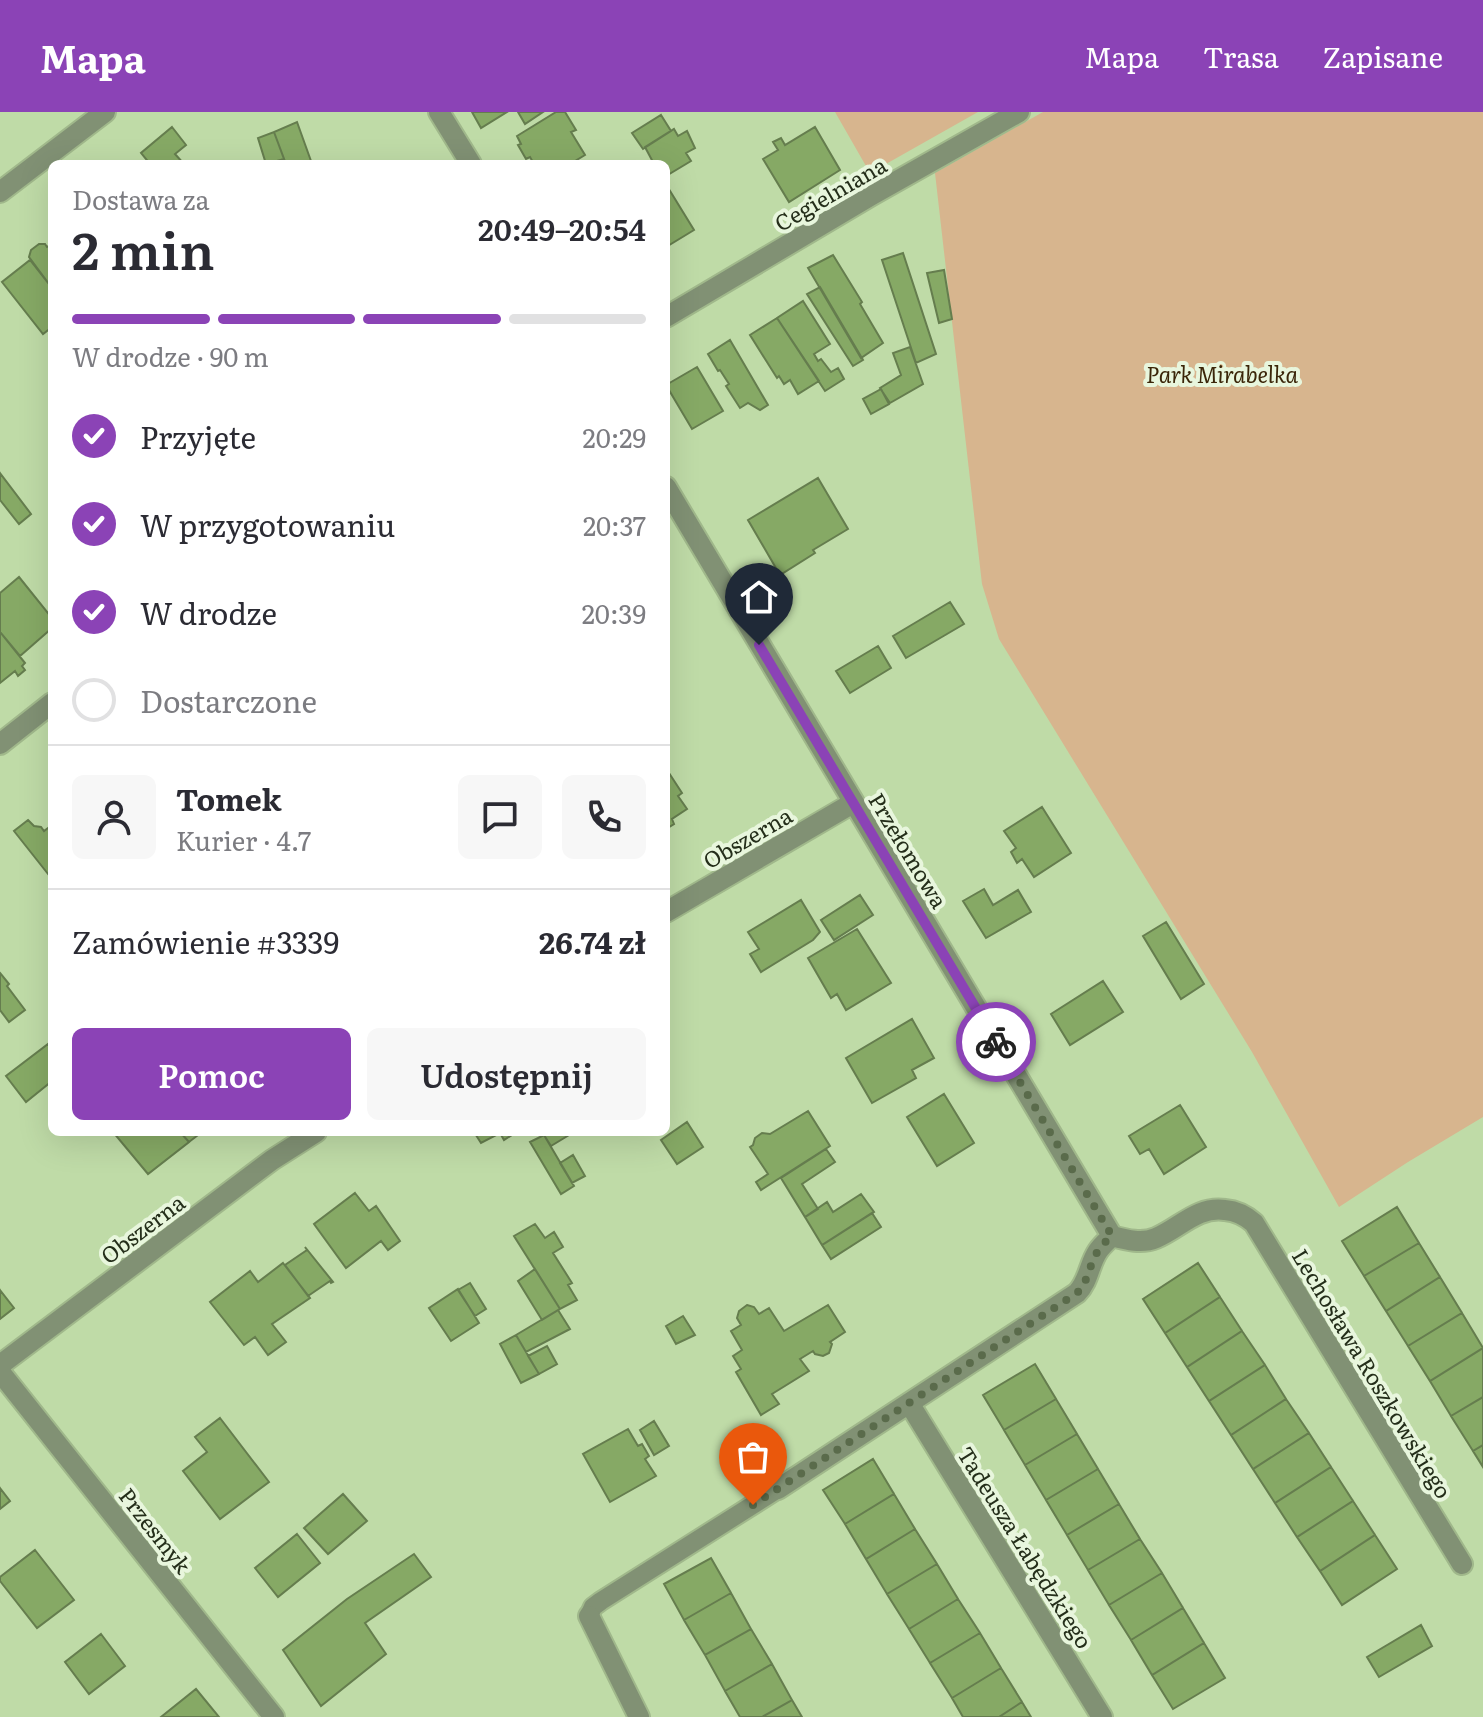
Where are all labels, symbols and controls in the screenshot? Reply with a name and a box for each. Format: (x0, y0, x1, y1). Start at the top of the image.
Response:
text: Mapa (40, 28, 146, 85)
text: Mapa (1084, 35, 1159, 77)
text: Trasa (1203, 35, 1279, 77)
text: Zapisane (1323, 35, 1443, 77)
street label: Cegielniana (768, 147, 892, 238)
text: Dostawa za (72, 179, 210, 218)
text: 20:49–20:54 (478, 206, 646, 250)
text: 2 min (72, 209, 215, 286)
text: W drodze · 90 m (72, 336, 269, 375)
park label: Park Mirabelka (1146, 357, 1298, 390)
icon: check (72, 414, 116, 458)
text: Przyjęte (140, 414, 256, 458)
text: 20:29 (583, 417, 646, 456)
icon: check (72, 502, 116, 546)
text: W przygotowaniu (140, 502, 395, 546)
text: 20:37 (583, 505, 646, 544)
pin (725, 563, 793, 645)
icon: home (737, 575, 781, 619)
icon: check (72, 590, 116, 634)
text: W drodze (140, 590, 277, 634)
text: 20:39 (582, 593, 646, 632)
text: Dostarczone (140, 678, 317, 722)
button: person (72, 775, 156, 859)
button: chat (458, 775, 542, 859)
button: phone (562, 775, 646, 859)
text: Tomek (176, 776, 282, 820)
street label: Przełomowa (861, 786, 957, 914)
street label: Obszerna (696, 798, 798, 876)
text: Kurier · 4.7 (176, 820, 311, 859)
text: Zamówienie #3339 (72, 919, 339, 963)
text: 26.74 zł (539, 919, 646, 963)
courier (956, 1002, 1036, 1082)
icon: bike (974, 1020, 1018, 1064)
button: Pomoc (72, 1028, 351, 1120)
button: Udostępnij (367, 1028, 646, 1120)
street label: Obszerna (93, 1185, 191, 1271)
street label: Lechosława Roszkowskiego (1285, 1242, 1461, 1504)
pin (719, 1423, 787, 1505)
icon: bag (731, 1435, 775, 1479)
street label: Tadeusza Łabędzkiego (950, 1440, 1102, 1654)
street label: Przesmyk (112, 1480, 200, 1580)

